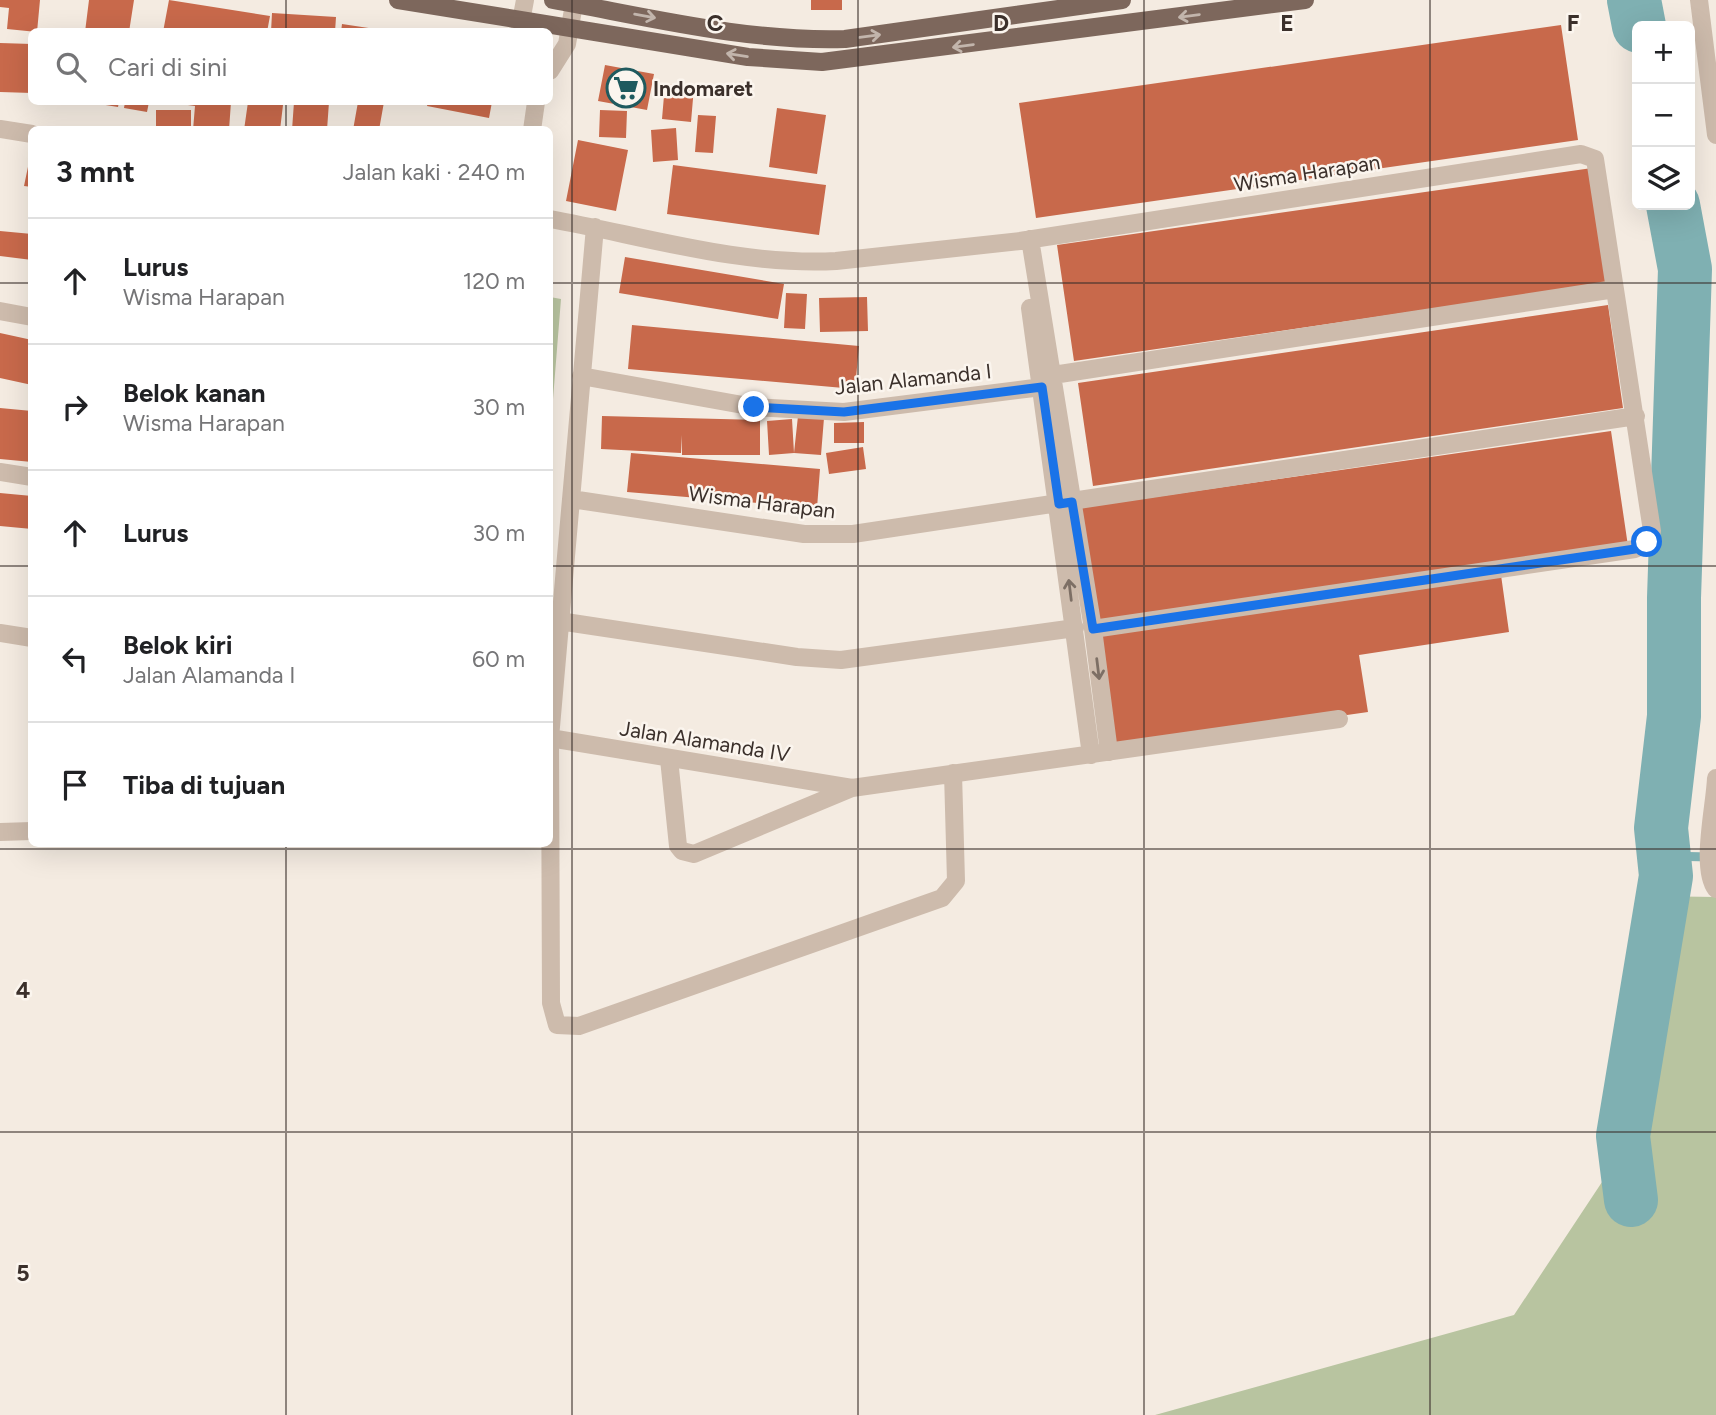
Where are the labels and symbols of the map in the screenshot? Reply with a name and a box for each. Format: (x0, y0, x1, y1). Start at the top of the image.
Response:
text: C (707, 9, 724, 37)
text: D (993, 9, 1009, 37)
one-way arrow (1178, 9, 1200, 22)
text: E (1280, 9, 1294, 37)
text: F (1567, 9, 1580, 37)
one-way arrow (633, 10, 655, 23)
one-way arrow (858, 29, 881, 42)
one-way arrow (952, 39, 975, 52)
one-way arrow (726, 48, 749, 61)
supermarket icon: Indomaret (605, 67, 647, 109)
place label: Indomaret (653, 76, 753, 101)
street label: Wisma Harapan (1232, 149, 1382, 197)
street label: Jalan Alamanda I (833, 358, 993, 400)
route end (738, 391, 769, 422)
street label: Wisma Harapan (687, 481, 837, 523)
route start (1631, 526, 1662, 557)
one-way arrow (1063, 579, 1076, 602)
one-way arrow (1092, 657, 1105, 680)
street label: Jalan Alamanda IV (618, 715, 792, 767)
text: 4 (16, 976, 30, 1004)
text: 5 (16, 1259, 30, 1287)

